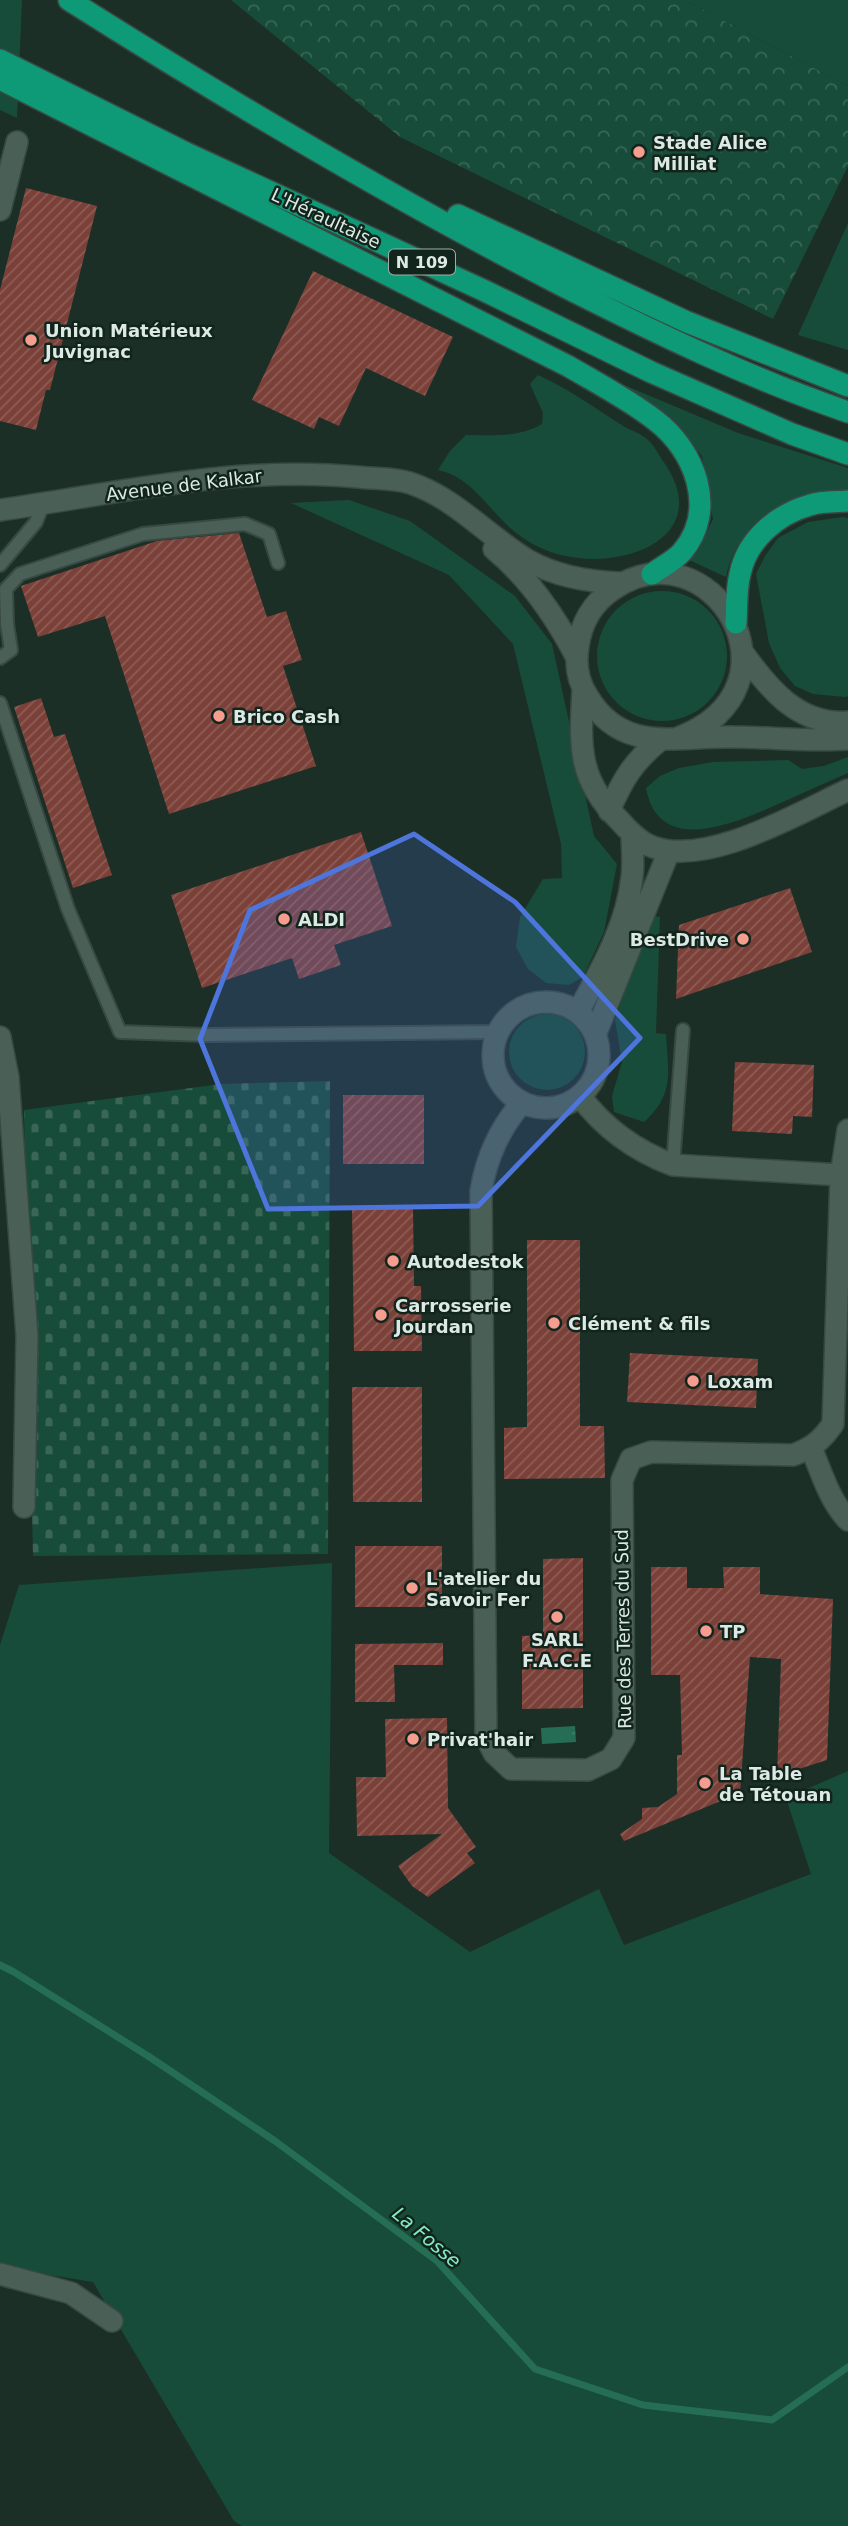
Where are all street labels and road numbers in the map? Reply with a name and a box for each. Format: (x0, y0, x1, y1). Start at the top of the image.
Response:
street label: L'Héraultaise (268, 184, 384, 252)
road number: N 109 (389, 250, 455, 274)
street label: Avenue de Kalkar (105, 465, 264, 505)
street label: Rue des Terres du Sud (611, 1529, 635, 1729)

